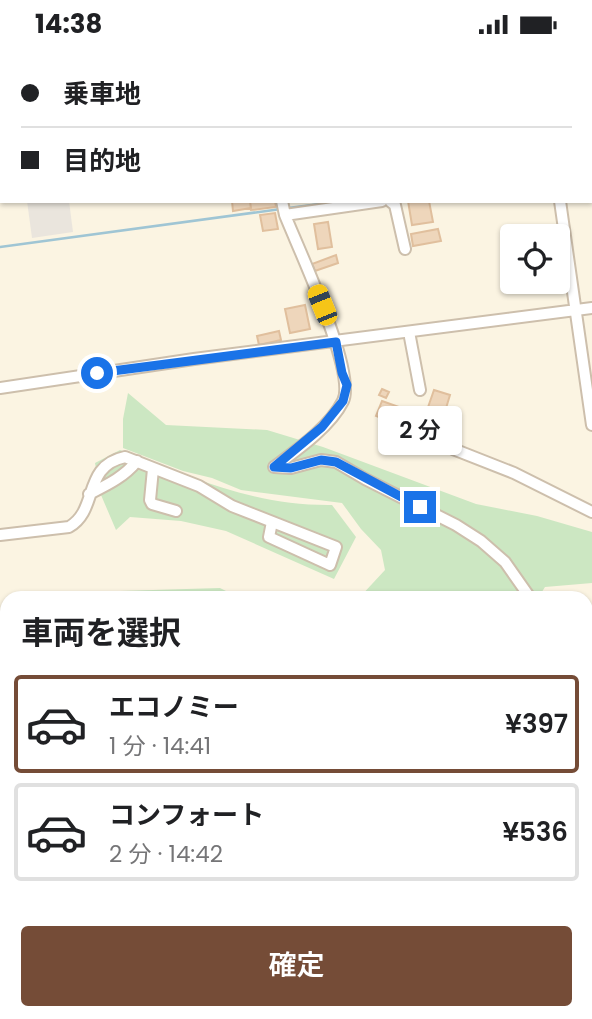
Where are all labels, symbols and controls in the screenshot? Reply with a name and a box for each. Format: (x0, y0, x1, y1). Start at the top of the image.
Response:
text: 14:38 (35, 6, 102, 42)
text: 乗車地 (63, 76, 141, 112)
text: 目的地 (63, 143, 141, 179)
map controls (500, 224, 570, 294)
button: locate (500, 224, 570, 294)
car (305, 282, 340, 328)
route start (81, 357, 113, 389)
callout: 2 分 (378, 405, 462, 455)
text: 2 分 (399, 414, 441, 446)
route end (404, 491, 436, 523)
text: 車両を選択 (21, 610, 181, 655)
text: エコノミー (109, 689, 239, 725)
icon: car (25, 693, 88, 756)
text: ¥397 (505, 706, 568, 742)
text: 1 分 · 14:41 (109, 730, 211, 762)
text: コンフォート (109, 797, 264, 833)
icon: car (25, 801, 88, 864)
text: ¥536 (503, 814, 568, 850)
text: 2 分 · 14:42 (109, 838, 223, 870)
button: 確定 (21, 926, 572, 1006)

